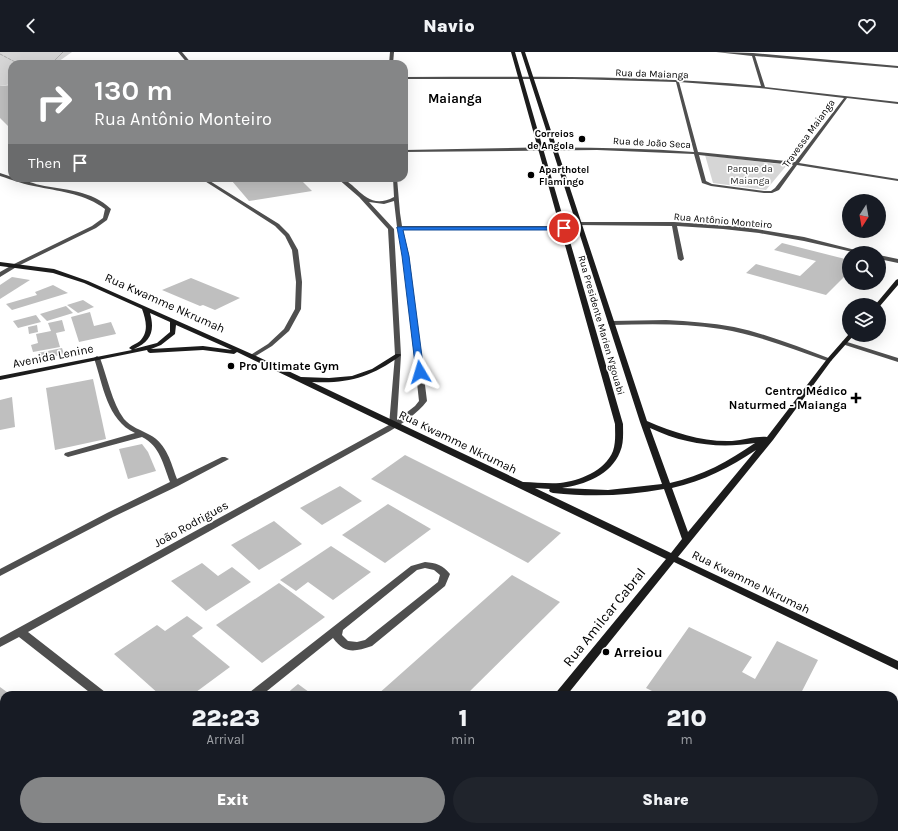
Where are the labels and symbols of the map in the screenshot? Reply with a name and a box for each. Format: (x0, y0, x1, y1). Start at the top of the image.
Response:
street label: Rua da Maianga (615, 67, 689, 81)
district label: Maianga (428, 91, 482, 106)
street label: Travessa Maianga (780, 97, 838, 170)
place label: Correios de Angola (527, 128, 574, 152)
marker: Correios de Angola (577, 134, 587, 144)
street label: Rua de João Seca (613, 135, 691, 151)
park label: Parque da Maianga (727, 163, 773, 187)
place label: Aparthotel Flamingo (539, 164, 589, 188)
marker: Aparthotel Flamingo (526, 170, 536, 180)
north arrow (842, 194, 886, 238)
pin (547, 211, 581, 245)
street label: Rua Antônio Monteiro (673, 211, 773, 231)
street label: Rua Presidente Marien N'gouabi (575, 254, 627, 397)
street label: Rua Kwamme Nkrumah (103, 270, 227, 336)
street label: Avenida Lenine (11, 341, 95, 371)
position arrow (399, 351, 441, 393)
place label: Pro Ultimate Gym (239, 359, 339, 373)
marker: Pro Ultimate Gym (226, 361, 236, 371)
place label: Centro Médico Naturmed - Maianga (729, 384, 847, 412)
marker: Centro Médico Naturmed - Maianga (850, 392, 862, 404)
street label: Rua Kwamme Nkrumah (397, 407, 519, 477)
street label: João Rodrigues (151, 498, 231, 550)
street label: Rua Kwamme Nkrumah (690, 547, 812, 617)
street label: Rua Amilcar Cabral (559, 565, 649, 670)
place label: Arreiou (614, 644, 662, 661)
marker: Arreiou (601, 647, 611, 657)

